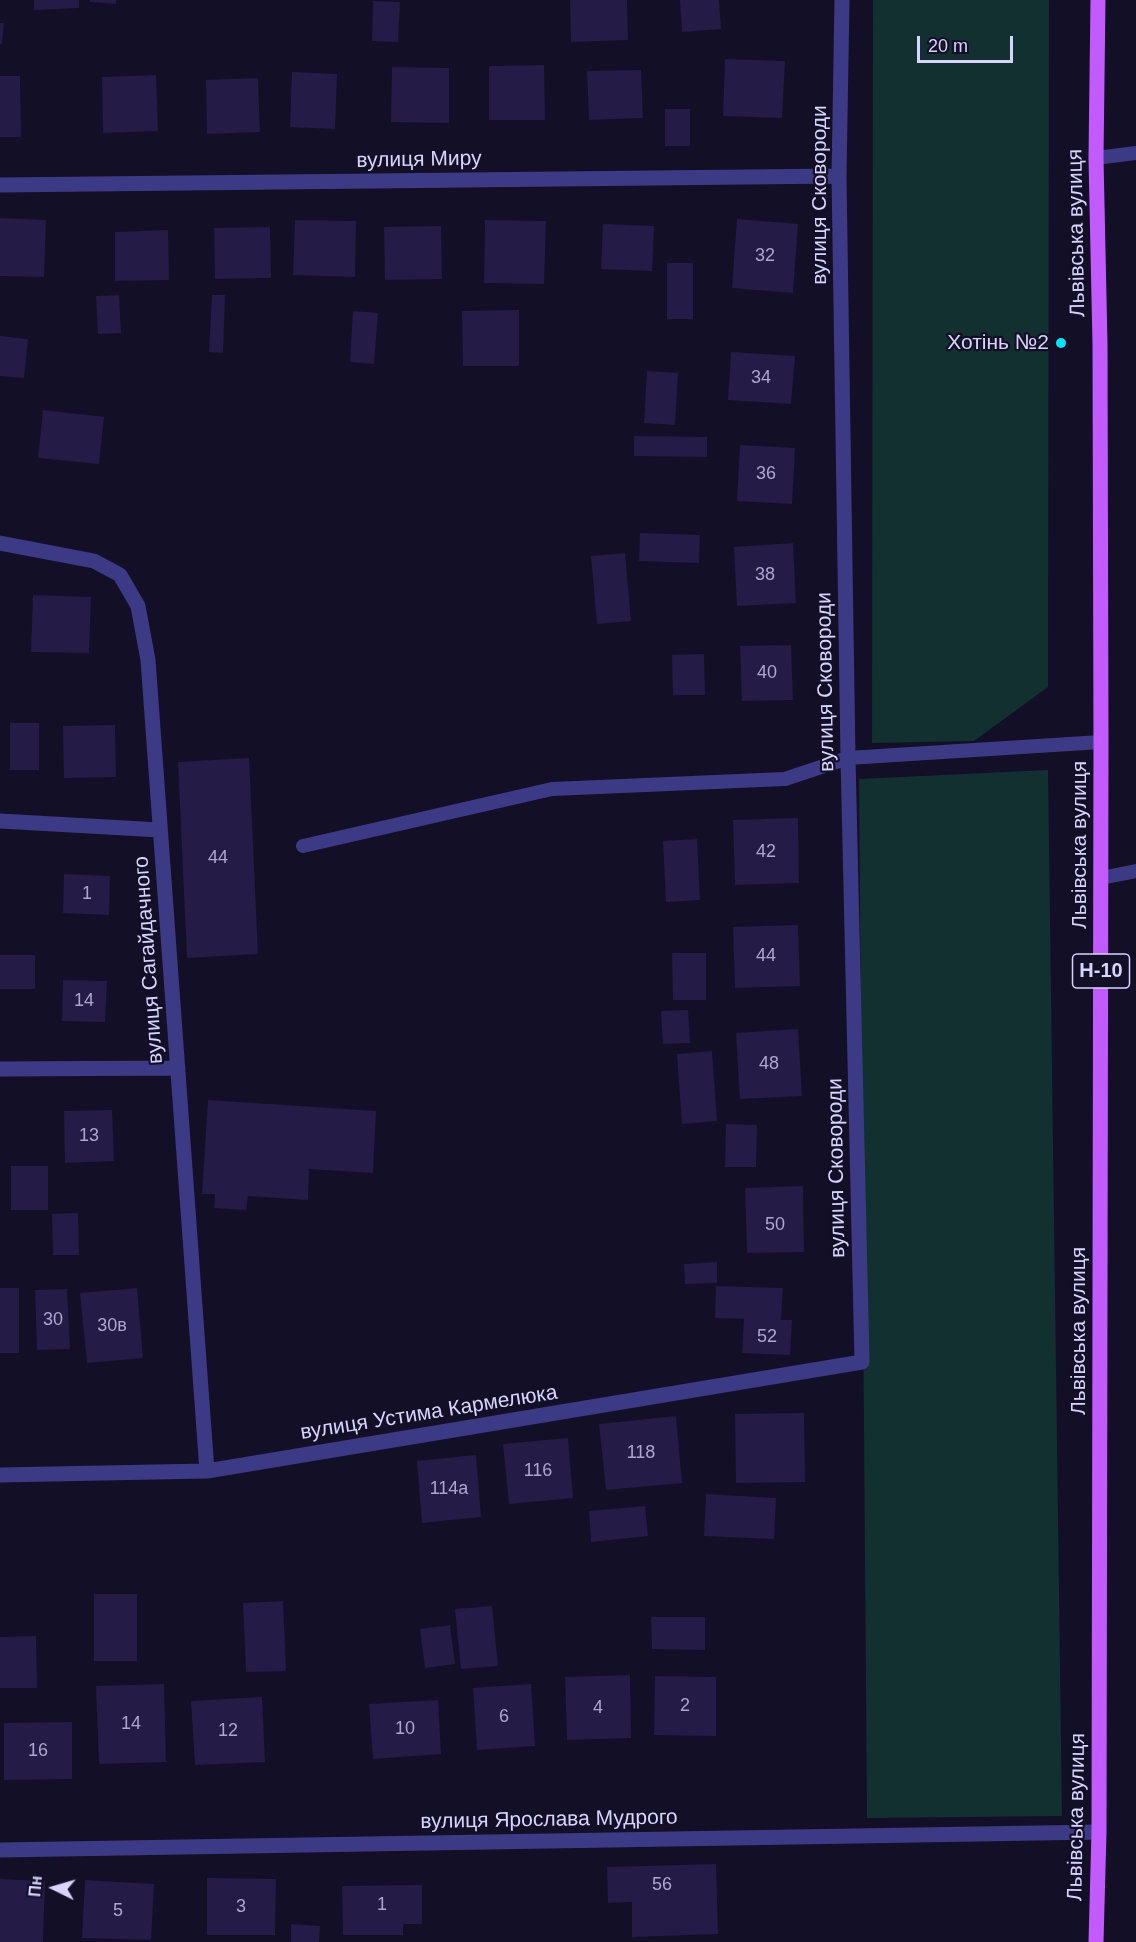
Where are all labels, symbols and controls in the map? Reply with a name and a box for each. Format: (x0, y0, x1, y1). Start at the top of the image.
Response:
scale bar (920, 24, 1016, 62)
text: 20 m (928, 36, 968, 56)
street label: вулиця Сковороди (807, 105, 833, 285)
street label: вулиця Миру (356, 146, 482, 174)
street label: Львівська вулиця (1063, 149, 1091, 317)
house number: 32 (755, 245, 775, 267)
place label: Хотінь №2 (947, 330, 1049, 356)
marker: Хотінь №2 (1054, 336, 1068, 350)
house number: 34 (751, 367, 771, 389)
house number: 36 (756, 463, 776, 485)
house number: 38 (755, 564, 775, 586)
street label: вулиця Сковороди (812, 592, 840, 772)
house number: 40 (757, 662, 777, 684)
street label: Львівська вулиця (1067, 761, 1093, 929)
house number: 42 (756, 841, 776, 863)
house number: 44 (208, 847, 228, 869)
street label: вулиця Сагайдачного (129, 855, 169, 1065)
house number: 1 (82, 883, 92, 905)
house number: 44 (756, 945, 776, 967)
road number: Н-10 (1072, 954, 1130, 988)
house number: 14 (74, 990, 94, 1012)
house number: 48 (759, 1053, 779, 1075)
street label: вулиця Сковороди (823, 1078, 851, 1258)
house number: 13 (79, 1125, 99, 1147)
house number: 50 (765, 1214, 785, 1236)
street label: Львівська вулиця (1066, 1247, 1092, 1415)
house number: 30 (43, 1309, 63, 1331)
house number: 30в (97, 1315, 127, 1337)
house number: 52 (757, 1326, 777, 1348)
street label: вулиця Устима Кармелюка (299, 1380, 559, 1446)
house number: 118 (627, 1442, 655, 1464)
house number: 116 (524, 1460, 552, 1482)
house number: 114а (430, 1478, 468, 1500)
house number: 2 (680, 1695, 690, 1717)
house number: 4 (593, 1697, 603, 1719)
house number: 6 (499, 1706, 509, 1728)
house number: 14 (121, 1713, 141, 1735)
house number: 10 (395, 1718, 415, 1740)
house number: 12 (218, 1720, 238, 1742)
street label: Львівська вулиця (1063, 1733, 1091, 1901)
house number: 16 (28, 1740, 48, 1762)
street label: вулиця Ярослава Мудрого (420, 1805, 678, 1835)
north arrow (24, 1858, 84, 1918)
house number: 56 (652, 1874, 672, 1896)
text: Пн (26, 1875, 45, 1898)
house number: 1 (377, 1894, 387, 1916)
house number: 3 (236, 1896, 246, 1918)
house number: 5 (113, 1900, 123, 1922)

